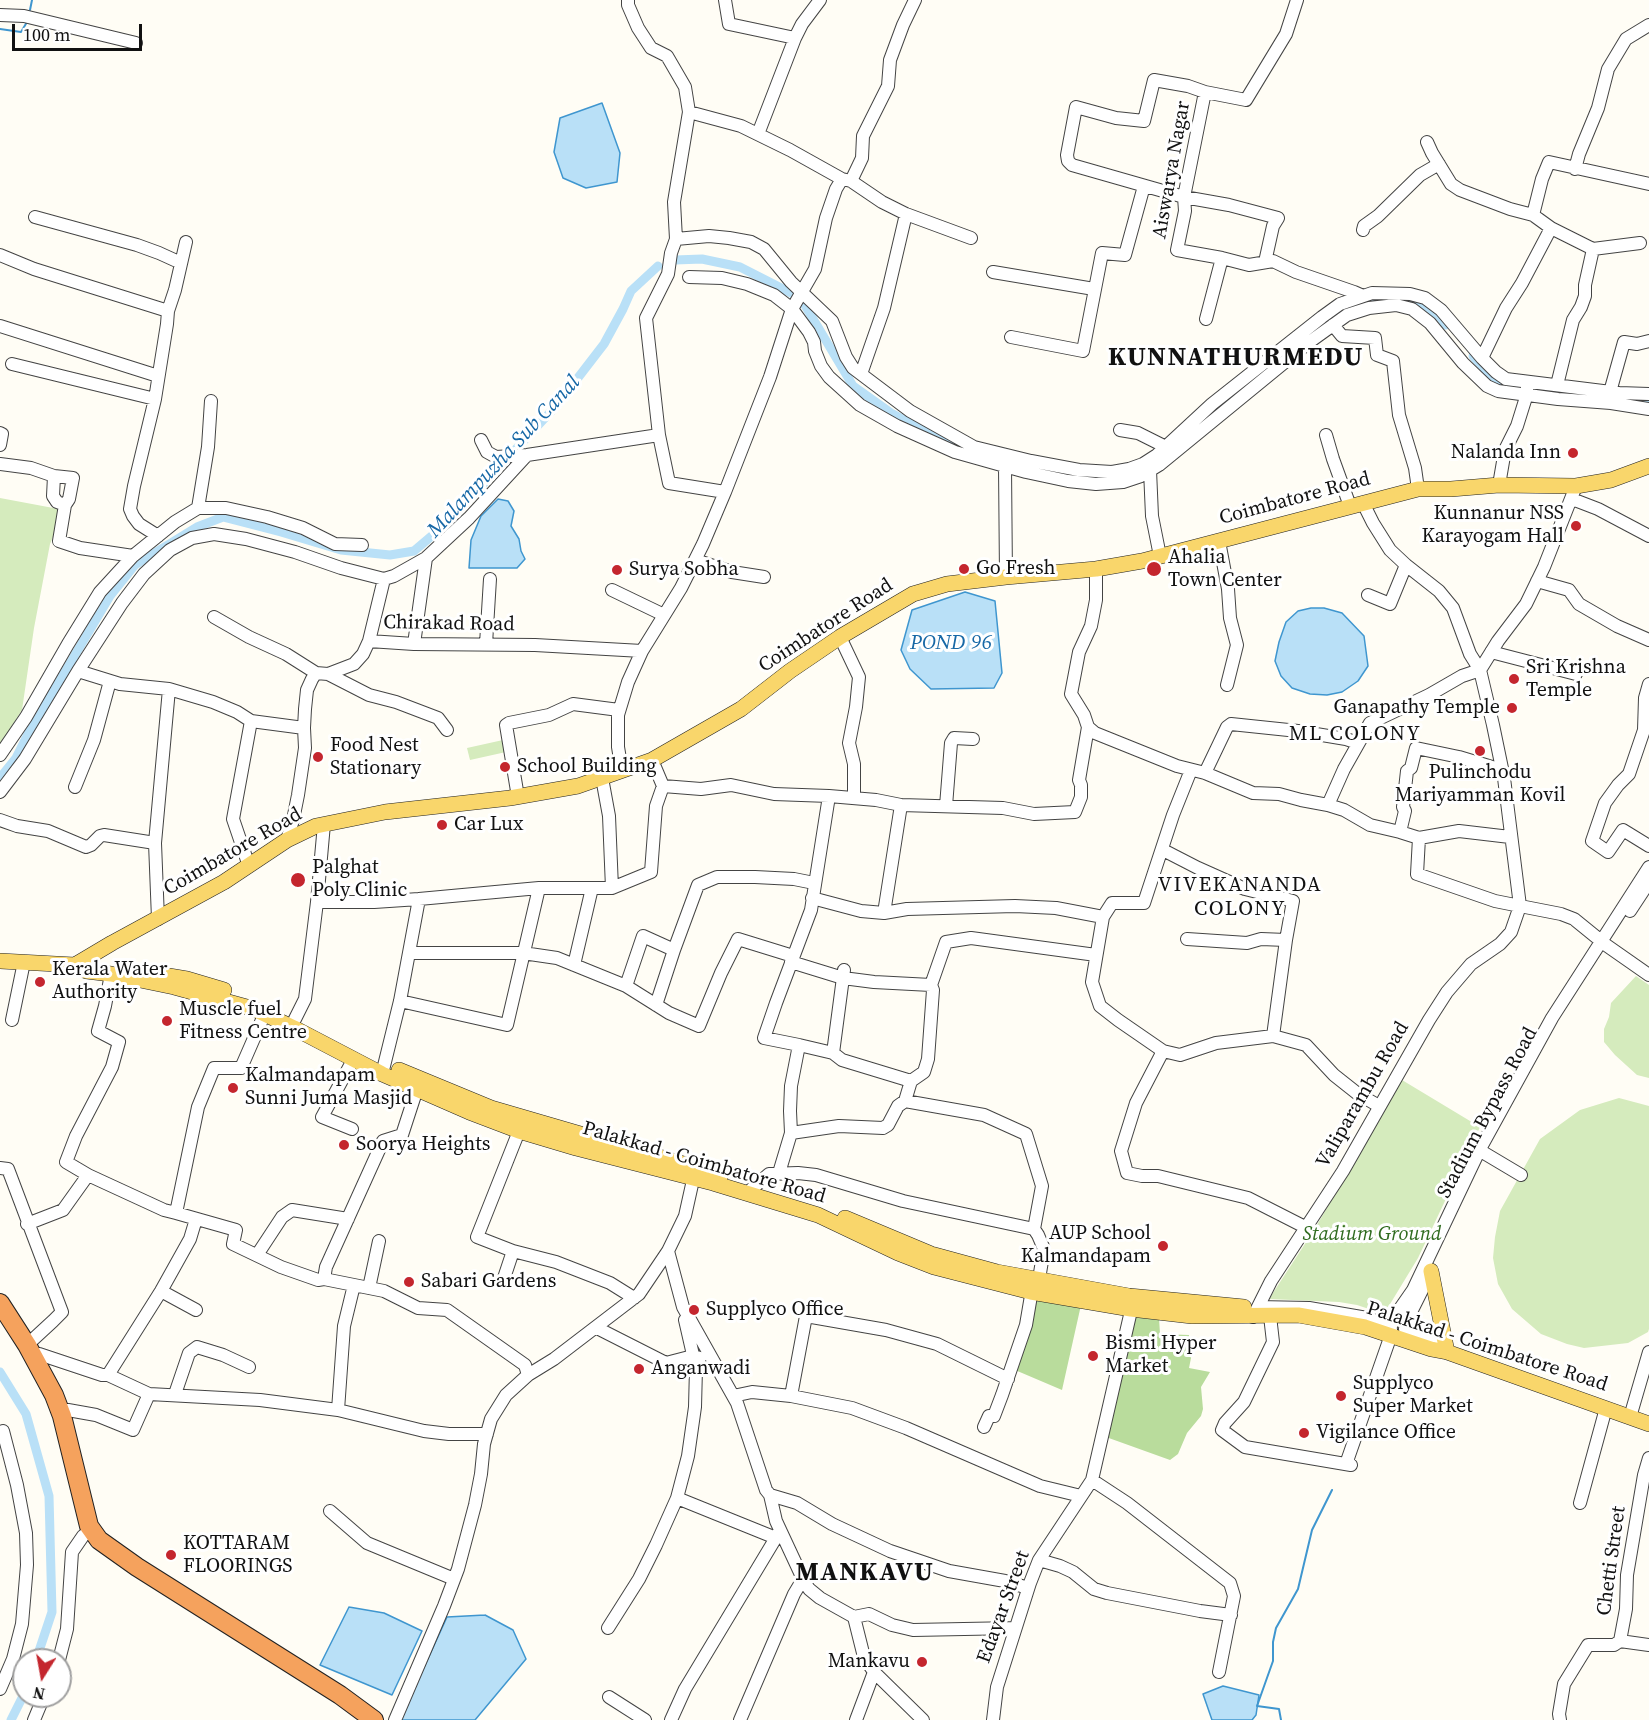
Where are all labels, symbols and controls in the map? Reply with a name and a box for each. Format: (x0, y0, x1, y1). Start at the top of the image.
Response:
scale bar (15, 12, 146, 50)
text: 100 m (23, 22, 70, 47)
street label: Aiswarya Nagar (1148, 99, 1196, 241)
district label: KUNNATHURMEDU (1108, 342, 1364, 374)
water label: Malampuzha Sub Canal (422, 371, 586, 543)
place label: Nalanda Inn (1451, 441, 1561, 465)
marker: Nalanda Inn (1566, 446, 1580, 460)
street label: Coimbatore Road (1217, 467, 1373, 531)
place label: Kunnanur NSS Karayogam Hall (1422, 502, 1564, 549)
marker: Kunnanur NSS Karayogam Hall (1569, 519, 1583, 533)
place label: Ahalia Town Center (1168, 546, 1282, 593)
place label: Go Fresh (976, 557, 1055, 581)
place label: Surya Sobha (629, 558, 739, 582)
marker: Ahalia Town Center (1145, 560, 1163, 578)
marker: Go Fresh (957, 562, 971, 576)
marker: Surya Sobha (610, 563, 624, 577)
street label: Coimbatore Road (754, 574, 898, 678)
street label: Chirakad Road (383, 611, 515, 637)
water label: POND 96 (910, 631, 992, 657)
place label: Sri Krishna Temple (1526, 656, 1626, 703)
marker: Sri Krishna Temple (1507, 672, 1521, 686)
place label: Ganapathy Temple (1334, 696, 1500, 720)
marker: Ganapathy Temple (1505, 701, 1519, 715)
district label: ML COLONY (1289, 722, 1421, 748)
place label: Food Nest Stationary (330, 734, 421, 781)
marker: Pulinchodu Mariyamman Kovil (1473, 744, 1487, 758)
marker: Food Nest Stationary (311, 750, 325, 764)
place label: School Building (517, 755, 657, 779)
marker: School Building (498, 760, 512, 774)
place label: Pulinchodu Mariyamman Kovil (1395, 761, 1565, 808)
street label: Coimbatore Road (160, 803, 306, 901)
place label: Car Lux (454, 813, 523, 837)
marker: Car Lux (435, 818, 449, 832)
place label: Palghat Poly Clinic (312, 856, 407, 903)
marker: Palghat Poly Clinic (289, 871, 307, 889)
district label: VIVEKANANDA COLONY (1158, 873, 1322, 923)
place label: Kerala Water Authority (52, 958, 167, 1005)
marker: Kerala Water Authority (33, 975, 47, 989)
place label: Muscle fuel Fitness Centre (179, 998, 307, 1045)
marker: Muscle fuel Fitness Centre (160, 1014, 174, 1028)
street label: Valiparambu Road (1311, 1018, 1415, 1172)
street label: Stadium Bypass Road (1433, 1023, 1543, 1203)
place label: Kalmandapam Sunni Juma Masjid (245, 1064, 412, 1111)
marker: Kalmandapam Sunni Juma Masjid (226, 1081, 240, 1095)
street label: Palakkad - Coimbatore Road (580, 1117, 828, 1209)
place label: Soorya Heights (356, 1133, 490, 1157)
marker: Soorya Heights (337, 1138, 351, 1152)
place label: AUP School Kalmandapam (1021, 1222, 1151, 1269)
park label: Stadium Ground (1303, 1223, 1441, 1247)
marker: AUP School Kalmandapam (1156, 1239, 1170, 1253)
place label: Sabari Gardens (421, 1270, 556, 1294)
marker: Sabari Gardens (402, 1275, 416, 1289)
street label: Palakkad - Coimbatore Road (1363, 1297, 1611, 1397)
place label: Supplyco Office (706, 1298, 844, 1322)
marker: Supplyco Office (687, 1303, 701, 1317)
place label: Bismi Hyper Market (1105, 1332, 1217, 1379)
marker: Bismi Hyper Market (1086, 1349, 1100, 1363)
place label: Anganwadi (651, 1357, 750, 1381)
marker: Anganwadi (632, 1362, 646, 1376)
place label: Supplyco Super Market (1353, 1372, 1473, 1419)
marker: Supplyco Super Market (1334, 1389, 1348, 1403)
place label: Vigilance Office (1316, 1421, 1456, 1445)
marker: Vigilance Office (1297, 1426, 1311, 1440)
street label: Chetti Street (1592, 1505, 1632, 1617)
place label: KOTTARAM FLOORINGS (183, 1532, 293, 1579)
street label: Edayar Street (973, 1547, 1035, 1667)
marker: KOTTARAM FLOORINGS (164, 1548, 178, 1562)
district label: MANKAVU (795, 1557, 935, 1589)
north arrow (12, 1648, 72, 1708)
place label: Mankavu (828, 1650, 910, 1674)
marker: Mankavu (915, 1655, 929, 1669)
text: N (31, 1682, 47, 1706)

